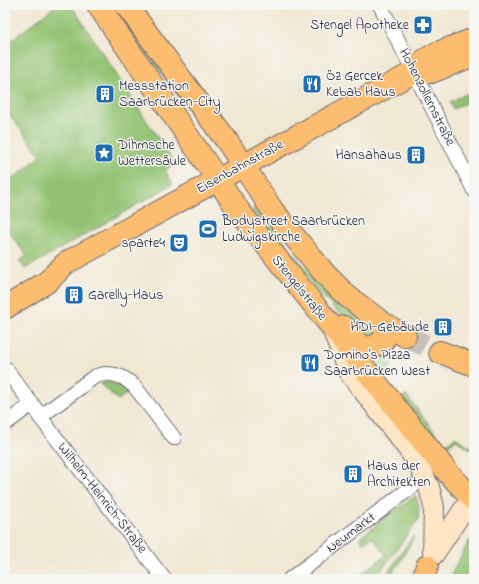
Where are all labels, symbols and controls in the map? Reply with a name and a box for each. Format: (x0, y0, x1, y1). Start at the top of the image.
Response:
pharmacy icon: Stengel Apotheke (412, 14, 434, 36)
place label: Stengel Apotheke (310, 15, 410, 37)
street label: Hohenzollernstraße (393, 45, 461, 150)
place label: Öz Gercek Kebab Haus (326, 66, 396, 103)
restaurant icon: Öz Gercek Kebab Haus (301, 73, 323, 95)
place label: Messstation Saarbrücken-City (119, 76, 221, 114)
building icon: Messstation Saarbrücken-City (94, 83, 116, 105)
street label: Eisenbahnstraße (192, 134, 288, 200)
place label: Dihmsche Wettersäule (117, 135, 187, 172)
place icon: Dihmsche Wettersäule (93, 142, 115, 164)
building icon: Hansahaus (405, 144, 427, 166)
place label: Hansahaus (335, 145, 402, 166)
place label: Bodystreet Saarbrücken Ludwigskirche (221, 211, 365, 249)
sports icon: Bodystreet Saarbrücken Ludwigskirche (197, 218, 219, 240)
theatre icon: sparte4 (168, 232, 190, 254)
place label: sparte4 (122, 233, 165, 254)
street label: Stengelstraße (265, 251, 333, 327)
building icon: Garelly-Haus (63, 284, 85, 306)
place label: Garelly-Haus (88, 285, 163, 307)
building icon: HDI-Gebäude (432, 316, 454, 338)
place label: HDI-Gebäude (350, 317, 430, 338)
place label: Domino's Pizza Saarbrücken West (323, 345, 430, 382)
restaurant icon: Domino's Pizza Saarbrücken West (299, 352, 321, 374)
street label: Wilhelm-Heinrich-Straße (52, 438, 153, 559)
place label: Haus der Architekten (367, 456, 430, 493)
building icon: Haus der Architekten (342, 463, 364, 485)
street label: Neumarkt (322, 507, 380, 559)

